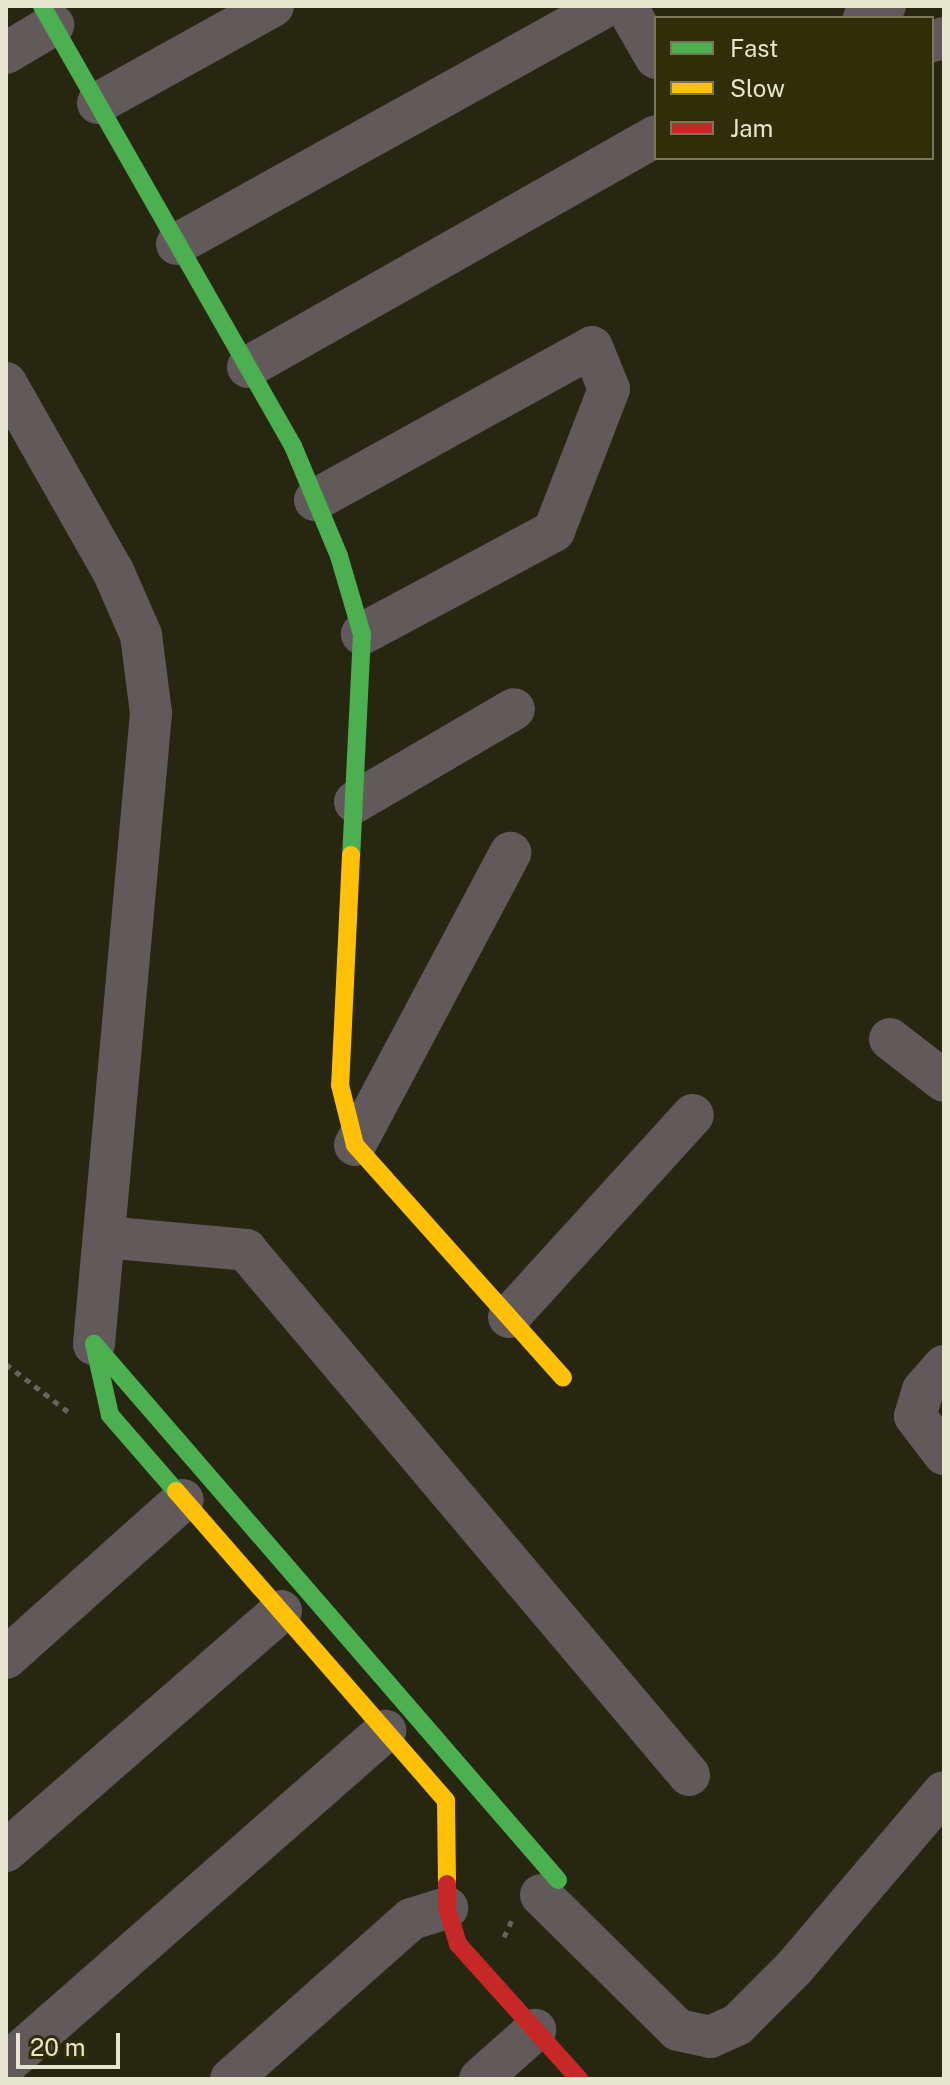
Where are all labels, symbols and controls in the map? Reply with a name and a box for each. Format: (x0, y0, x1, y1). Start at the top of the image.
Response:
legend (654, 16, 934, 160)
text: Fast (730, 34, 778, 62)
text: Slow (730, 74, 785, 102)
text: Jam (730, 114, 773, 142)
scale bar (20, 2017, 124, 2067)
text: 20 m (30, 2033, 86, 2061)

